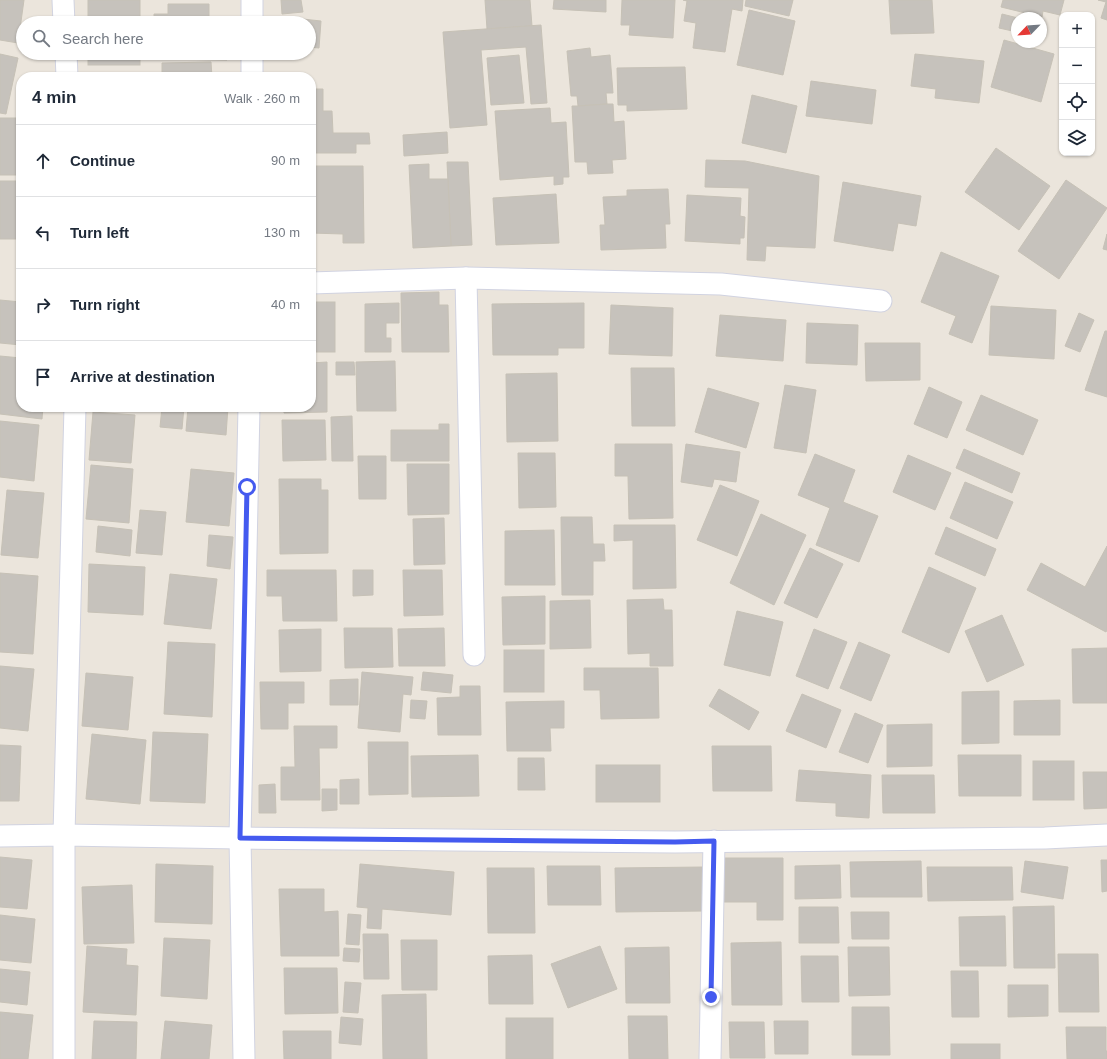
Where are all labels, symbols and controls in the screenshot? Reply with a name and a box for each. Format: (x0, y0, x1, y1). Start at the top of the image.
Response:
north arrow (1011, 12, 1047, 48)
map controls (1059, 12, 1095, 156)
button: + (1059, 12, 1095, 48)
search box (16, 16, 316, 60)
icon: search (30, 27, 52, 49)
text: Search here (62, 30, 144, 47)
button: − (1059, 48, 1095, 84)
button: locate (1059, 84, 1095, 120)
text: 4 min (32, 88, 76, 107)
text: Walk · 260 m (224, 91, 300, 106)
button: layers (1059, 120, 1095, 156)
icon: ahead (32, 150, 54, 172)
text: Continue (70, 152, 135, 169)
text: 90 m (271, 153, 300, 168)
icon: left (32, 222, 54, 244)
text: Turn left (70, 224, 129, 241)
text: 130 m (264, 225, 300, 240)
icon: right (32, 294, 54, 316)
text: Turn right (70, 296, 140, 313)
text: 40 m (271, 297, 300, 312)
icon: arrive (32, 366, 54, 388)
text: Arrive at destination (70, 368, 215, 385)
route start (238, 478, 256, 496)
route end (702, 988, 720, 1006)

